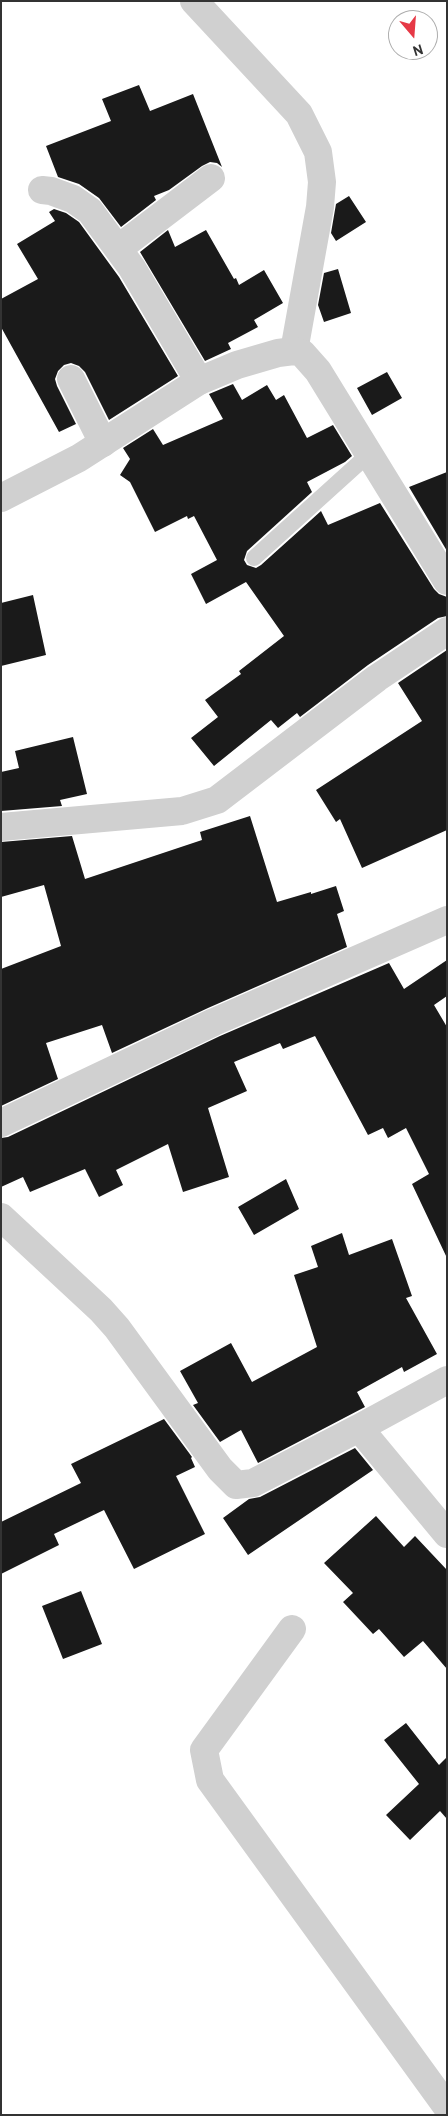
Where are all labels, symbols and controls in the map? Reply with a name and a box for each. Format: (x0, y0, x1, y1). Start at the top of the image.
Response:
north arrow (388, 10, 438, 60)
text: N (410, 39, 425, 58)

